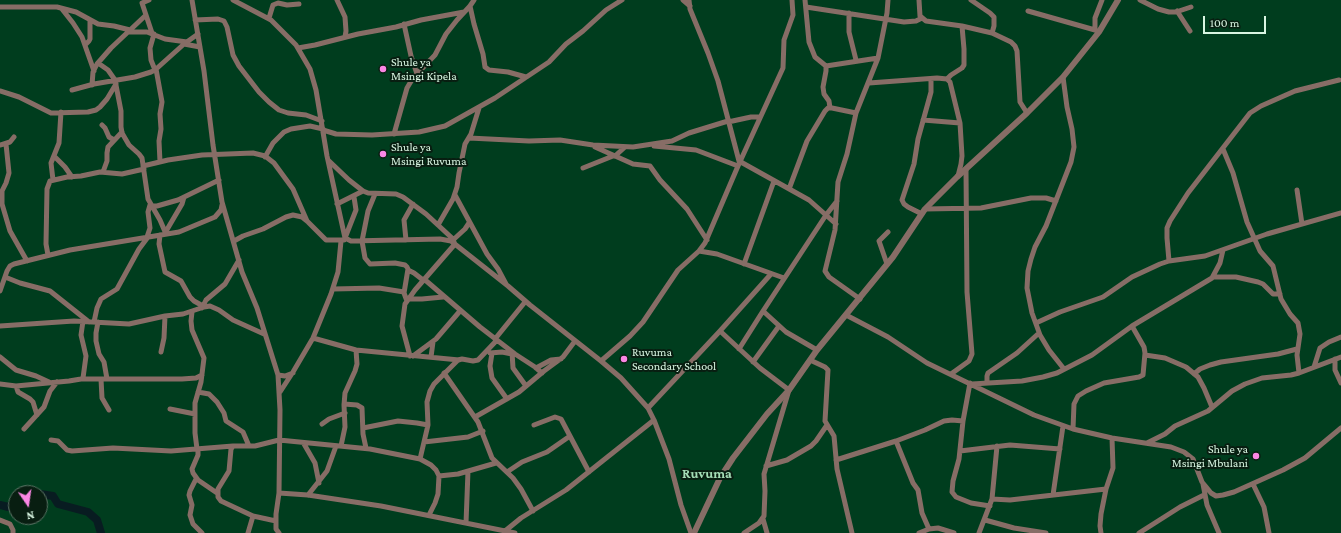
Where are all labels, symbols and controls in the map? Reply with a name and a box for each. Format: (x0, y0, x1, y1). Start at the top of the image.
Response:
scale bar (1205, 8, 1268, 34)
text: 100 m (1210, 16, 1239, 30)
place label: Shule ya Msingi Kipela (391, 55, 457, 83)
marker: Shule ya Msingi Kipela (378, 64, 388, 74)
place label: Shule ya Msingi Ruvuma (391, 140, 466, 168)
marker: Shule ya Msingi Ruvuma (378, 149, 388, 159)
place label: Ruvuma Secondary School (632, 345, 716, 373)
marker: Ruvuma Secondary School (619, 354, 629, 364)
place label: Shule ya Msingi Mbulani (1172, 442, 1248, 470)
marker: Shule ya Msingi Mbulani (1251, 451, 1261, 461)
district label: Ruvuma (682, 466, 732, 482)
north arrow (8, 485, 48, 525)
text: N (25, 509, 35, 522)

